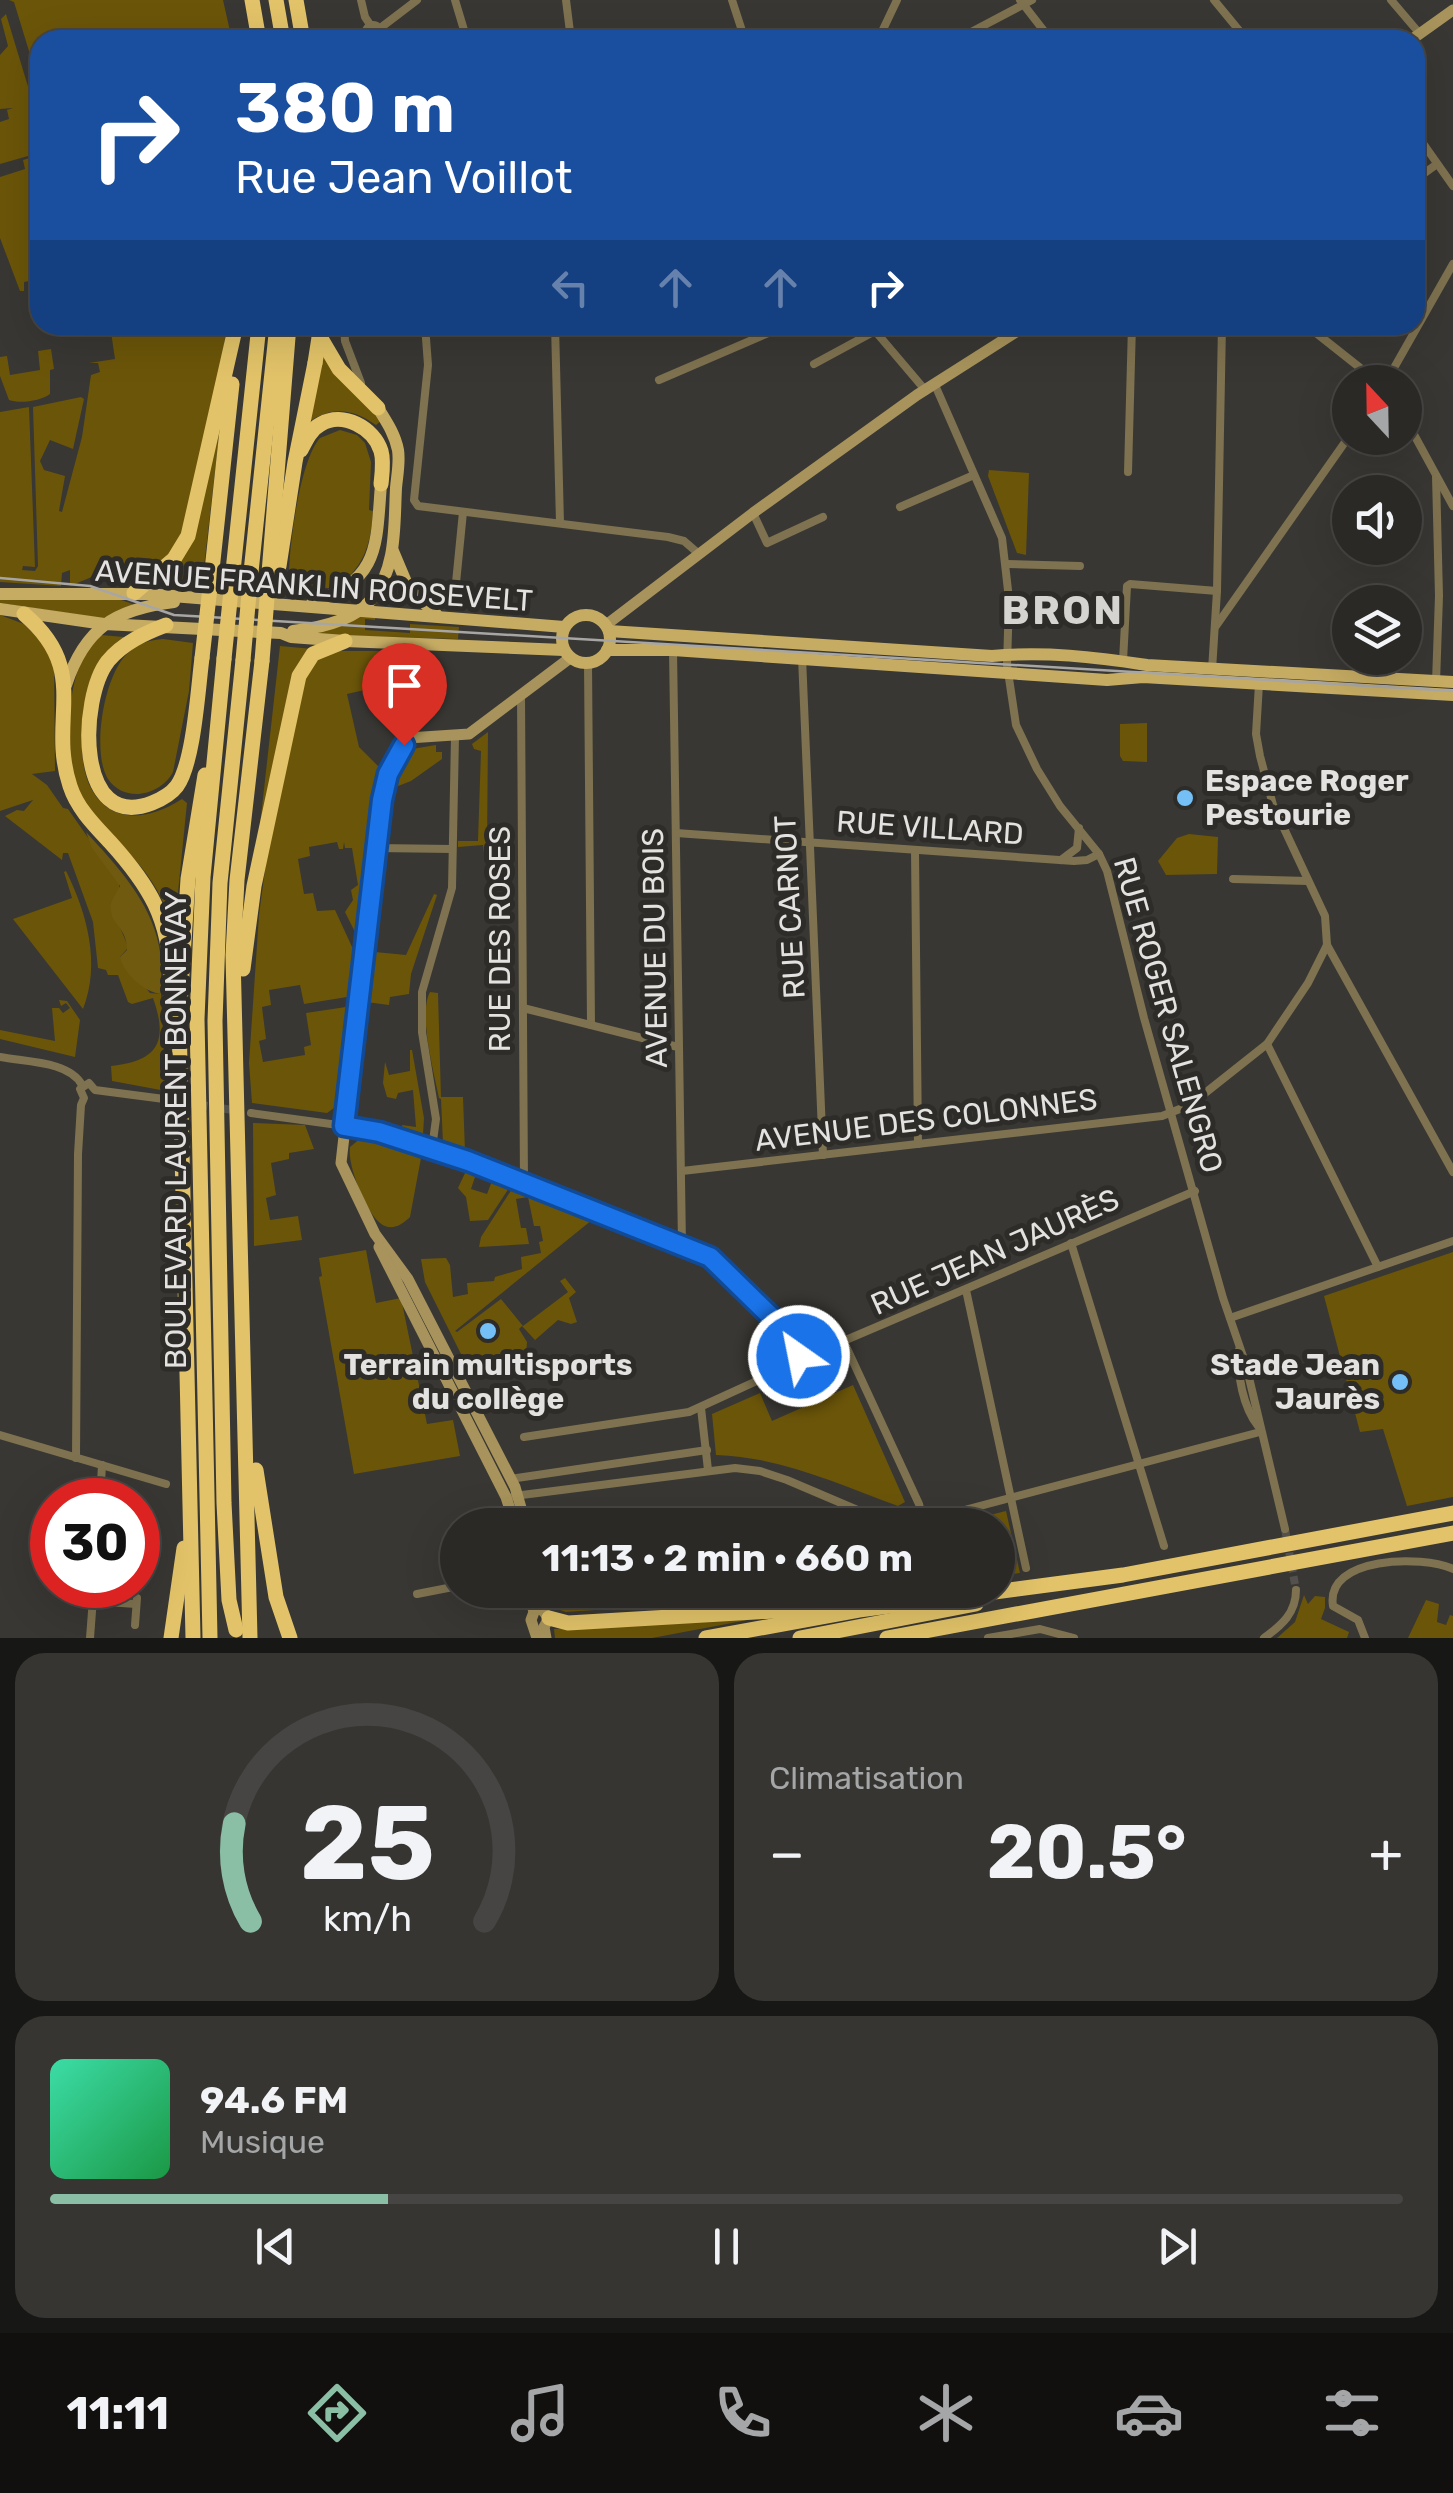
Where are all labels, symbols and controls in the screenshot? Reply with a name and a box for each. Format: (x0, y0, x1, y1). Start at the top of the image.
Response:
text: 380 m (235, 67, 455, 150)
icon: right (70, 70, 200, 200)
text: Rue Jean Voillot (235, 151, 572, 204)
icon: left (543, 260, 598, 315)
icon: ahead (648, 260, 703, 315)
icon: ahead (753, 260, 808, 315)
icon: right (858, 260, 913, 315)
north arrow (1332, 365, 1422, 455)
map controls (1332, 365, 1422, 675)
button: sound (1332, 475, 1422, 565)
street label: AVENUE FRANKLIN ROOSEVELT (94, 553, 534, 619)
button: layers (1332, 585, 1422, 675)
district label: BRON (1002, 587, 1124, 634)
pin (362, 643, 447, 746)
icon: arrive (377, 658, 432, 713)
place label: Espace Roger Pestourie (1205, 763, 1409, 833)
marker: Espace Roger Pestourie (1174, 787, 1196, 809)
street label: RUE VILLARD (835, 804, 1025, 852)
street label: RUE CARNOT (767, 814, 813, 1000)
street label: RUE DES ROSES (482, 826, 518, 1052)
street label: AVENUE DU BOIS (635, 828, 675, 1068)
street label: RUE ROGER SALENGRO (1106, 853, 1230, 1177)
street label: BOULEVARD LAURENT BONNEVAY (158, 891, 194, 1369)
street label: AVENUE DES COLONNES (753, 1081, 1099, 1159)
street label: RUE JEAN JAURÈS (865, 1181, 1125, 1323)
position arrow (747, 1304, 851, 1408)
marker: Terrain multisports du collège (477, 1320, 499, 1342)
place label: Terrain multisports du collège (344, 1347, 632, 1417)
place label: Stade Jean Jaurès (1210, 1347, 1380, 1417)
marker: Stade Jean Jaurès (1389, 1371, 1411, 1393)
speed limit sign: 30 (30, 1478, 160, 1608)
text: 11:13 · 2 min · 660 m (542, 1535, 913, 1581)
text: Climatisation (769, 1759, 964, 1797)
text: 25 (300, 1782, 434, 1905)
text: 20.5° (987, 1808, 1187, 1897)
text: − (769, 1821, 805, 1886)
text: + (1369, 1821, 1403, 1886)
text: km/h (322, 1898, 412, 1940)
text: 94.6 FM (200, 2077, 348, 2123)
text: Musique (200, 2123, 325, 2161)
icon: previous (248, 2219, 303, 2274)
icon: pause (699, 2219, 754, 2274)
icon: next (1150, 2219, 1205, 2274)
icon: directions (302, 2378, 372, 2448)
icon: music (505, 2378, 575, 2448)
icon: phone (708, 2378, 778, 2448)
icon: climate (911, 2378, 981, 2448)
icon: car (1114, 2378, 1184, 2448)
icon: filters (1317, 2378, 1387, 2448)
text: 11:11 (66, 2387, 169, 2440)

